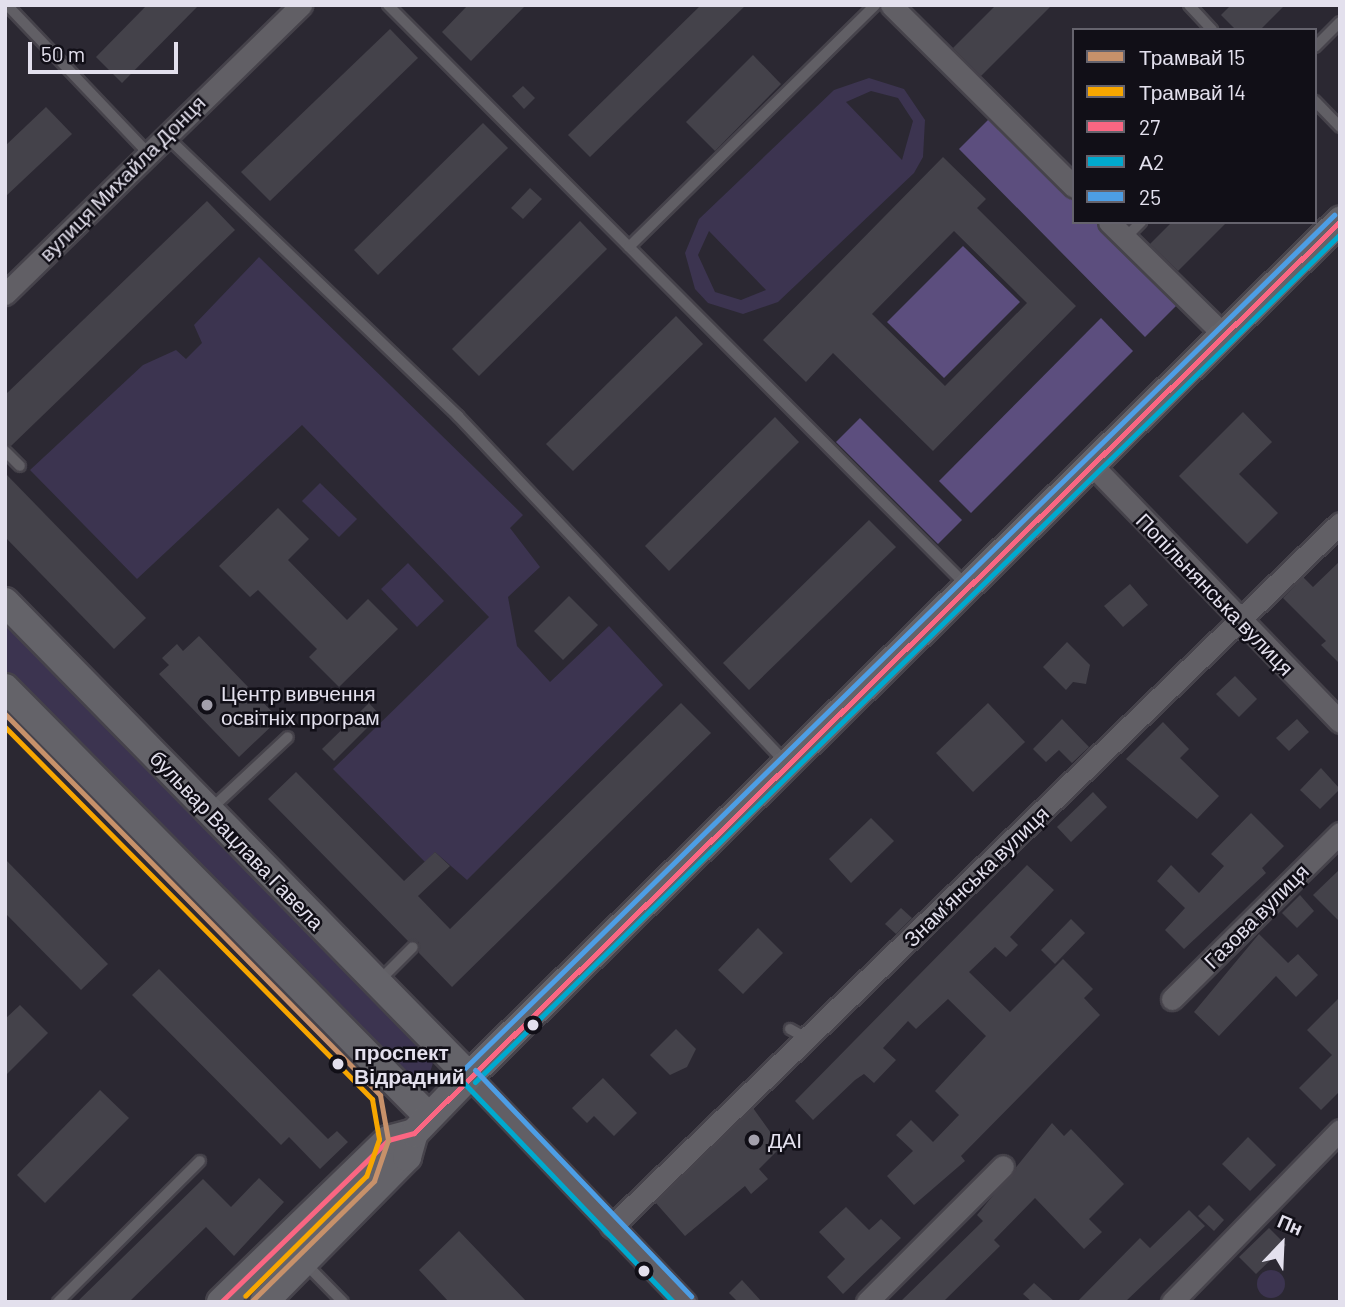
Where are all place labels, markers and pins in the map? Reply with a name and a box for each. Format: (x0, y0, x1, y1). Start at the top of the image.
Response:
place label: Центр вивчення освітніх програм (221, 680, 380, 730)
marker: Центр вивчення освітніх програм (199, 697, 215, 713)
unlabelled marker (526, 1018, 540, 1032)
place label: проспект Відрадний (354, 1039, 465, 1089)
marker: проспект Відрадний (328, 1054, 348, 1074)
place label: ДАІ (768, 1127, 802, 1153)
marker: ДАІ (746, 1132, 762, 1148)
unlabelled marker (637, 1264, 651, 1278)

